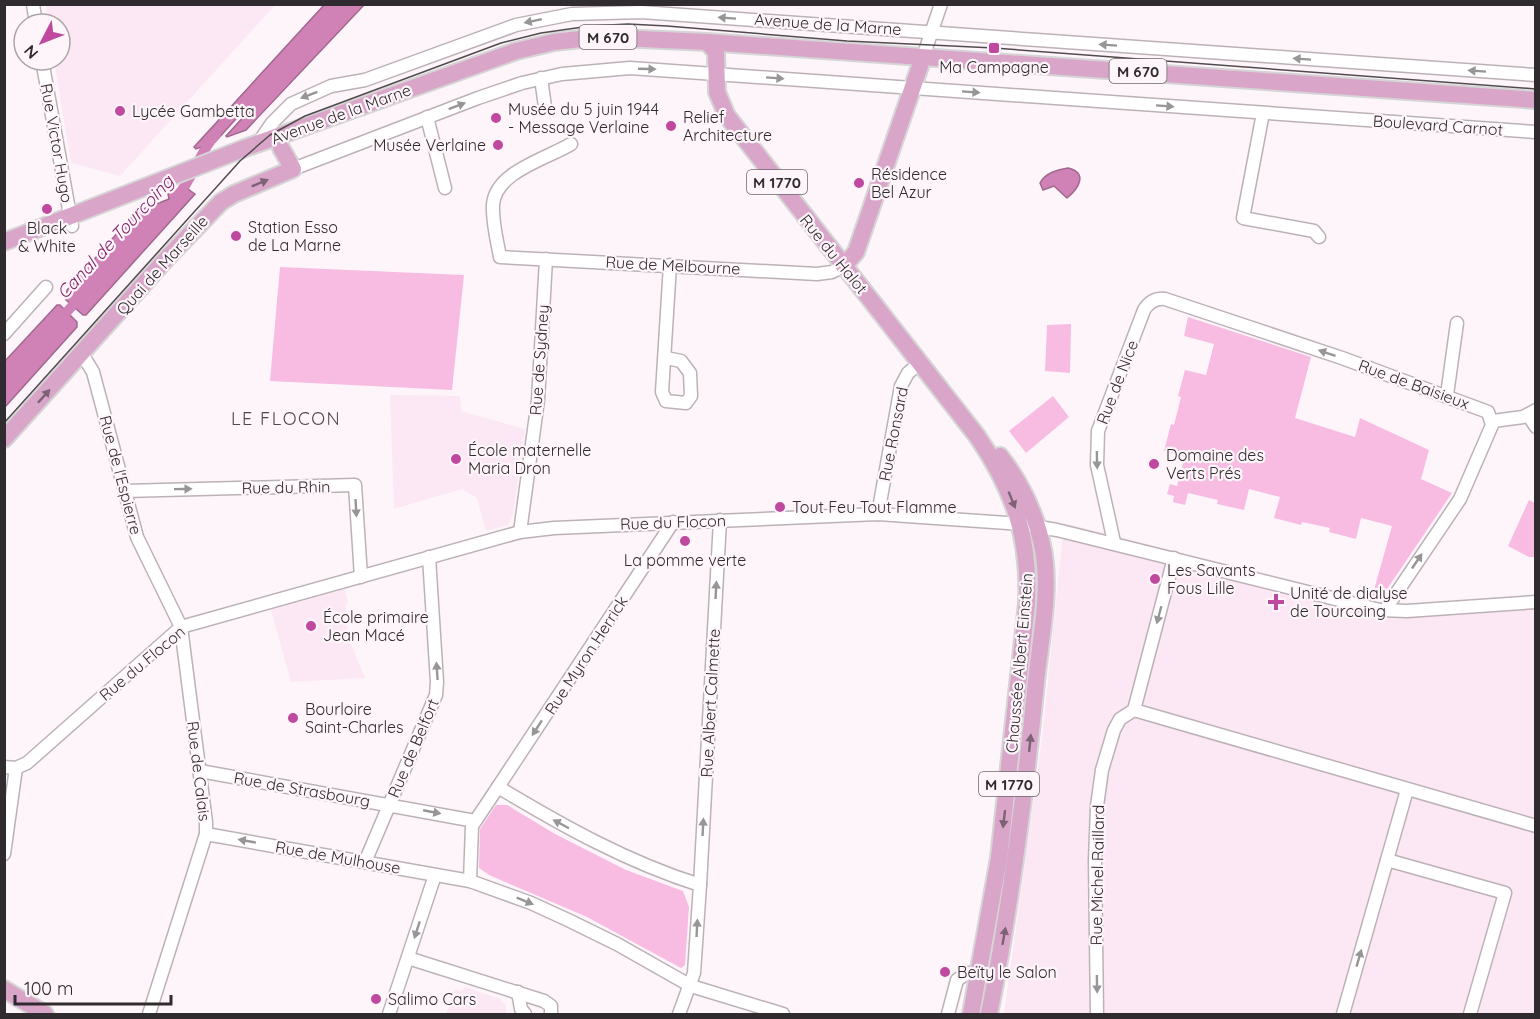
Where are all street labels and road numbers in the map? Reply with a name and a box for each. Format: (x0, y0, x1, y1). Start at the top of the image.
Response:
street label: Avenue de la Marne (754, 9, 902, 39)
road number: M 670 (580, 25, 636, 49)
road number: M 670 (1110, 59, 1166, 83)
street label: Avenue de la Marne (268, 79, 414, 149)
street label: Rue Victor Hugo (37, 82, 77, 204)
street label: Boulevard Carnot (1372, 110, 1504, 140)
road number: M 1770 (747, 170, 807, 194)
street label: Rue du Halot (796, 210, 872, 298)
street label: Quai de Marseille (112, 211, 212, 319)
street label: Rue de Melbourne (605, 251, 741, 279)
street label: Rue de Sydney (525, 304, 553, 416)
street label: Rue de Nice (1092, 337, 1142, 427)
street label: Rue de Baisieux (1356, 355, 1472, 413)
street label: Rue Ronsard (874, 385, 912, 483)
street label: Rue de l'Espierre (95, 413, 147, 537)
street label: Rue du Rhin (241, 476, 331, 498)
street label: Rue du Flocon (620, 510, 726, 534)
street label: Chaussée Albert Einstein (1001, 572, 1037, 754)
street label: Rue Myron Herrick (540, 592, 632, 718)
street label: Rue du Flocon (95, 621, 189, 705)
street label: Rue Albert Calmette (696, 628, 724, 778)
street label: Rue de Belfort (383, 695, 443, 801)
street label: Rue de Calais (183, 720, 215, 822)
street label: Rue de Strasbourg (232, 767, 372, 811)
road number: M 1770 (979, 772, 1039, 796)
street label: Rue Michel Raillard (1086, 805, 1108, 945)
street label: Rue de Mulhouse (274, 836, 402, 878)

